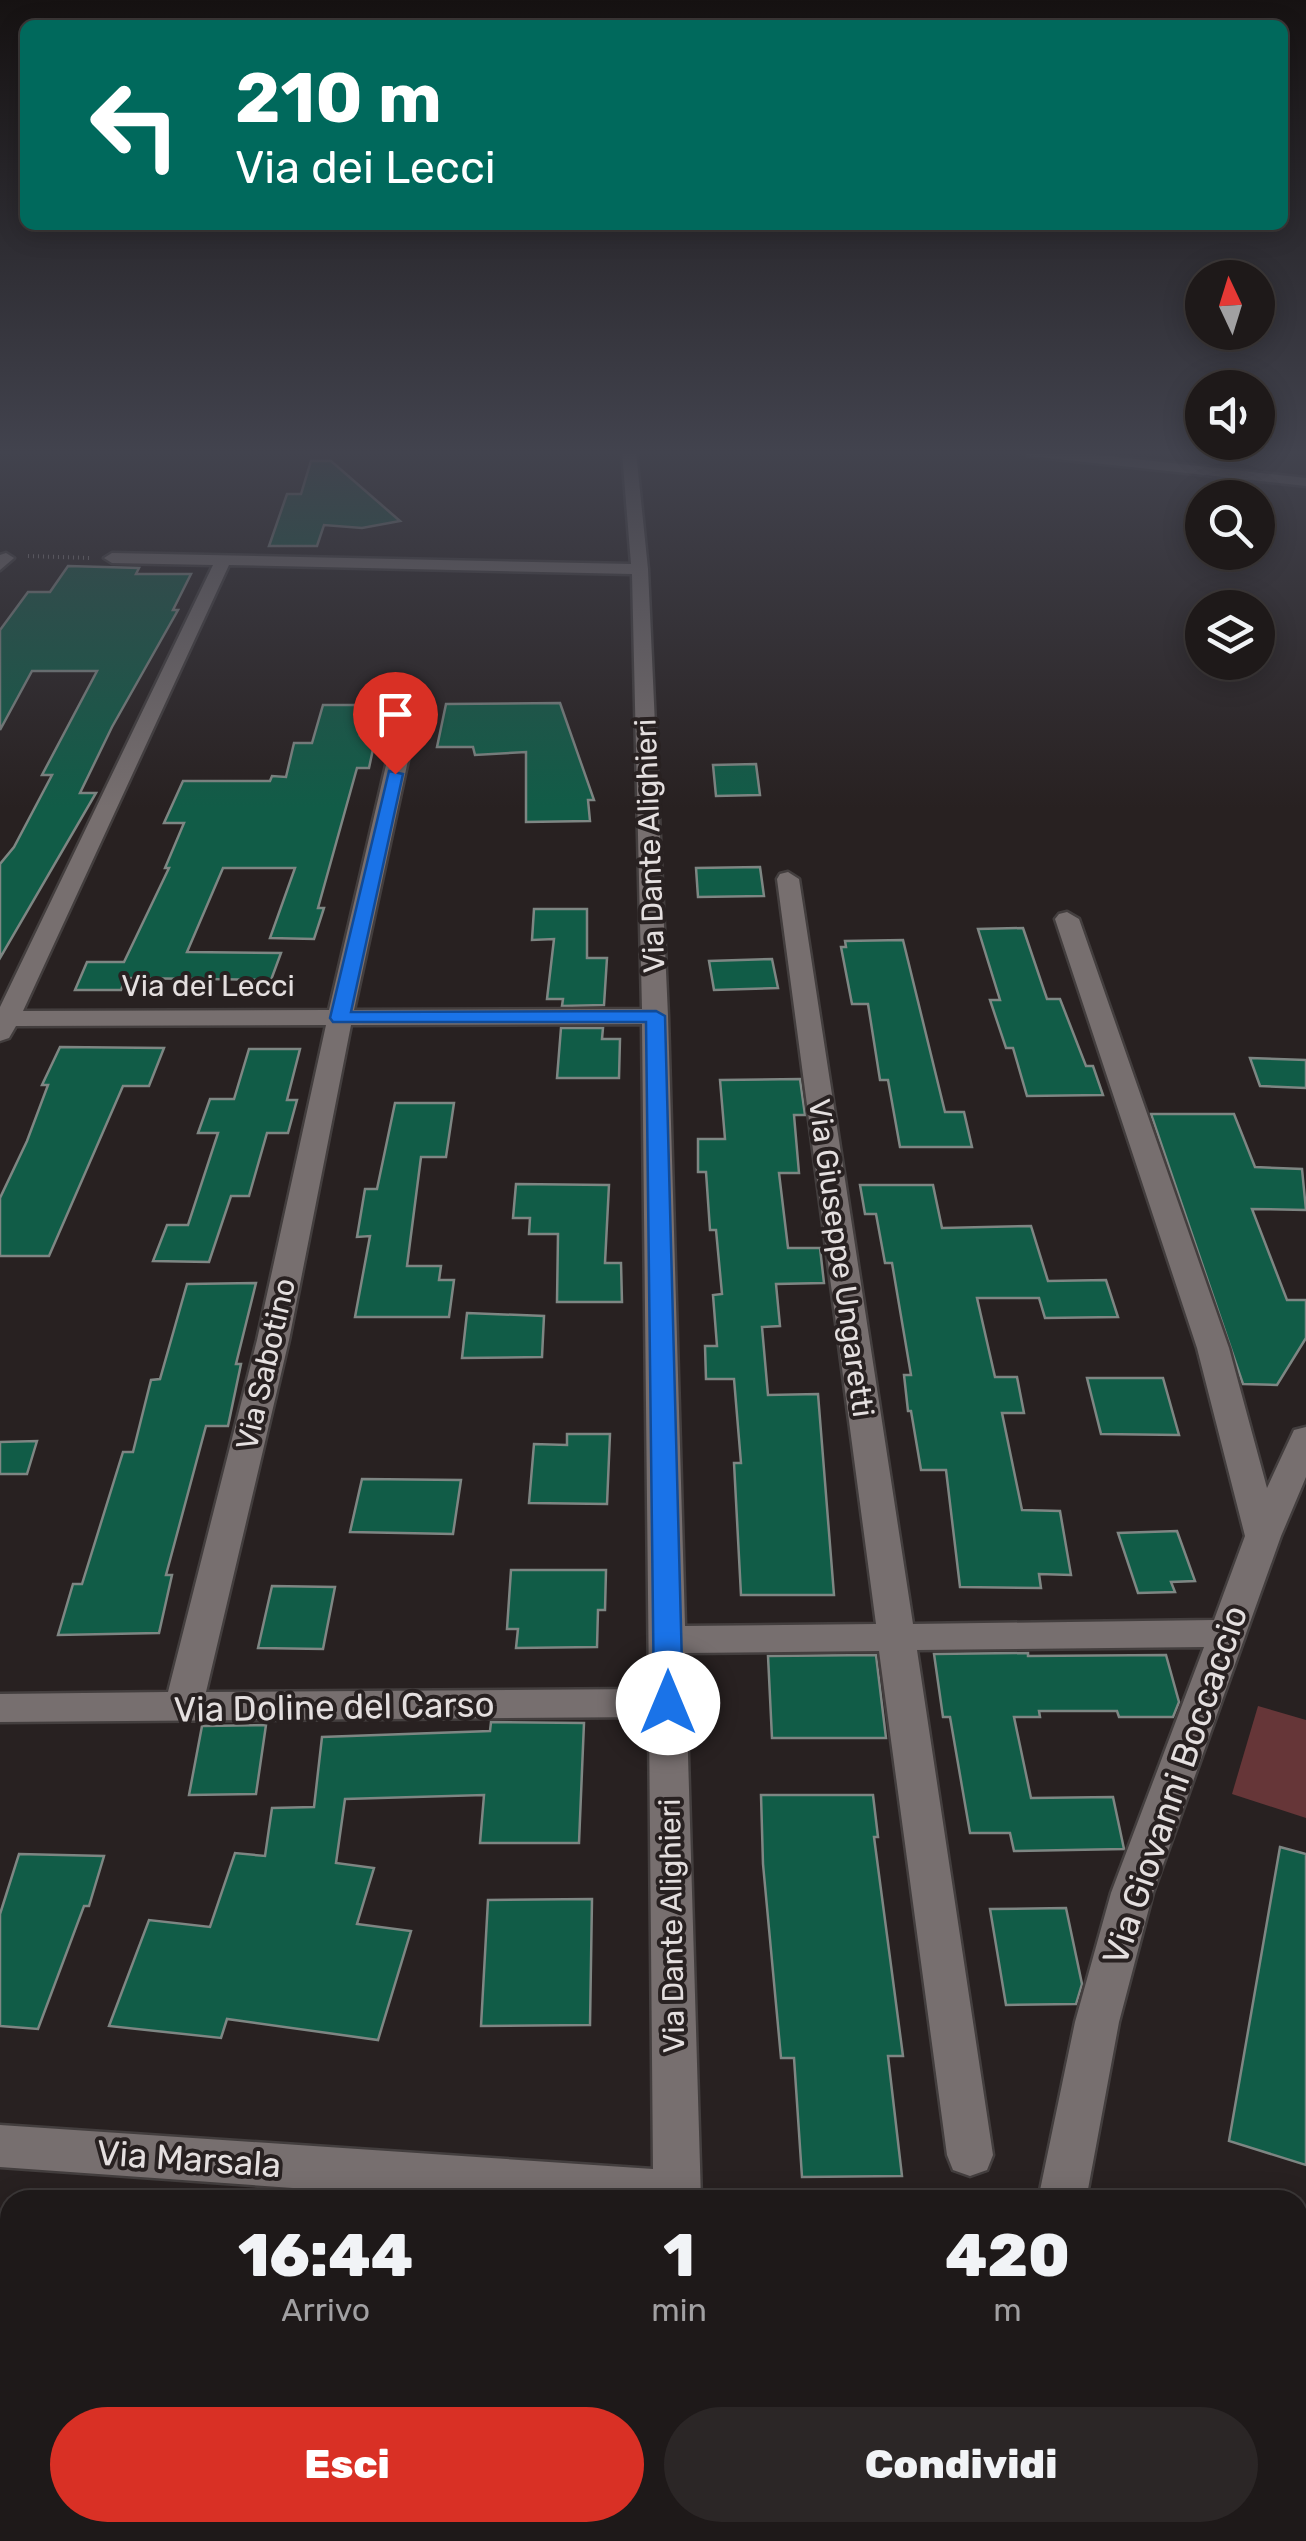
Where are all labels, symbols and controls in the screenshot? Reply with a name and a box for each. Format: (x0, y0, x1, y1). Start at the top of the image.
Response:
text: 210 m (235, 57, 442, 140)
icon: left (70, 60, 200, 190)
text: Via dei Lecci (235, 141, 496, 194)
north arrow (1185, 260, 1275, 350)
map controls (1185, 260, 1275, 680)
button: sound (1185, 370, 1275, 460)
button: search (1185, 480, 1275, 570)
button: layers (1185, 590, 1275, 680)
pin (353, 672, 438, 775)
icon: arrive (368, 687, 423, 742)
street label: Via Dante Alighieri (628, 718, 672, 974)
street label: Via dei Lecci (121, 968, 295, 1004)
street label: Via Giuseppe Ungaretti (801, 1097, 881, 1419)
street label: Via Sabotino (229, 1275, 303, 1453)
street label: Via Giovanni Boccaccio (1094, 1600, 1256, 1970)
position arrow (616, 1651, 720, 1755)
street label: Via Doline del Carso (173, 1683, 495, 1731)
street label: Via Dante Alighieri (652, 1798, 692, 2054)
street label: Via Marsala (95, 2132, 283, 2186)
text: 16:44 (238, 2220, 413, 2291)
text: 1 (663, 2220, 695, 2291)
text: 420 (945, 2220, 1070, 2291)
text: Arrivo (281, 2291, 370, 2329)
text: min (651, 2291, 707, 2329)
text: m (993, 2291, 1022, 2329)
button: Esci (50, 2407, 644, 2522)
button: Condividi (664, 2407, 1258, 2522)

